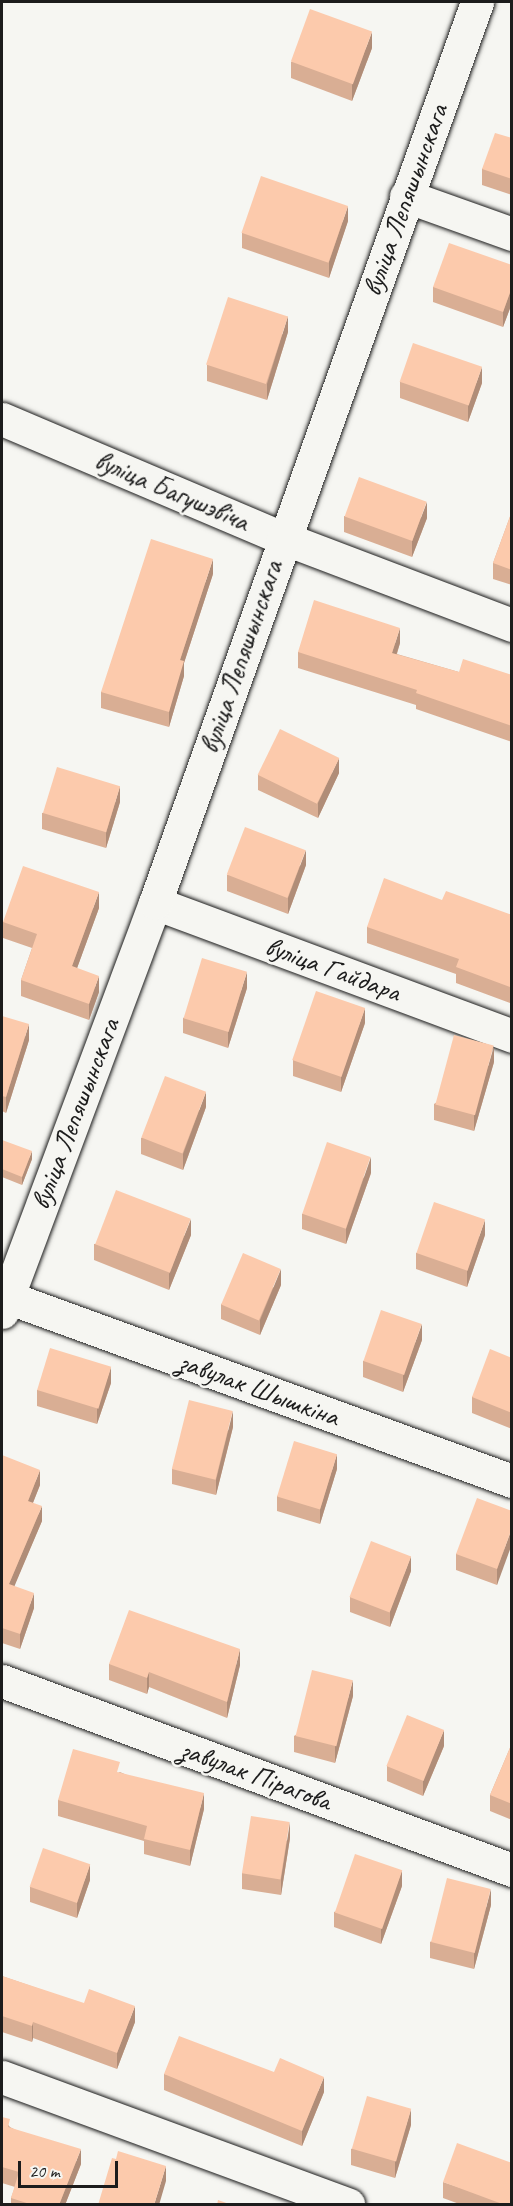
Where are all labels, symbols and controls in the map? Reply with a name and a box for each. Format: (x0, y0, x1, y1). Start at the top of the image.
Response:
street label: вуліца Лепяшынскага (355, 100, 455, 300)
street label: вуліца Багушэвіча (89, 443, 255, 539)
street label: вуліца Лепяшынскага (193, 557, 289, 757)
street label: вуліца Гайдара (263, 930, 403, 1008)
street label: вуліца Лепяшынскага (24, 1015, 126, 1213)
street label: завулак Шышкіна (174, 1344, 344, 1434)
street label: завулак Пірагова (176, 1732, 336, 1818)
scale bar (21, 2149, 122, 2187)
text: 20 m (29, 2160, 60, 2182)

